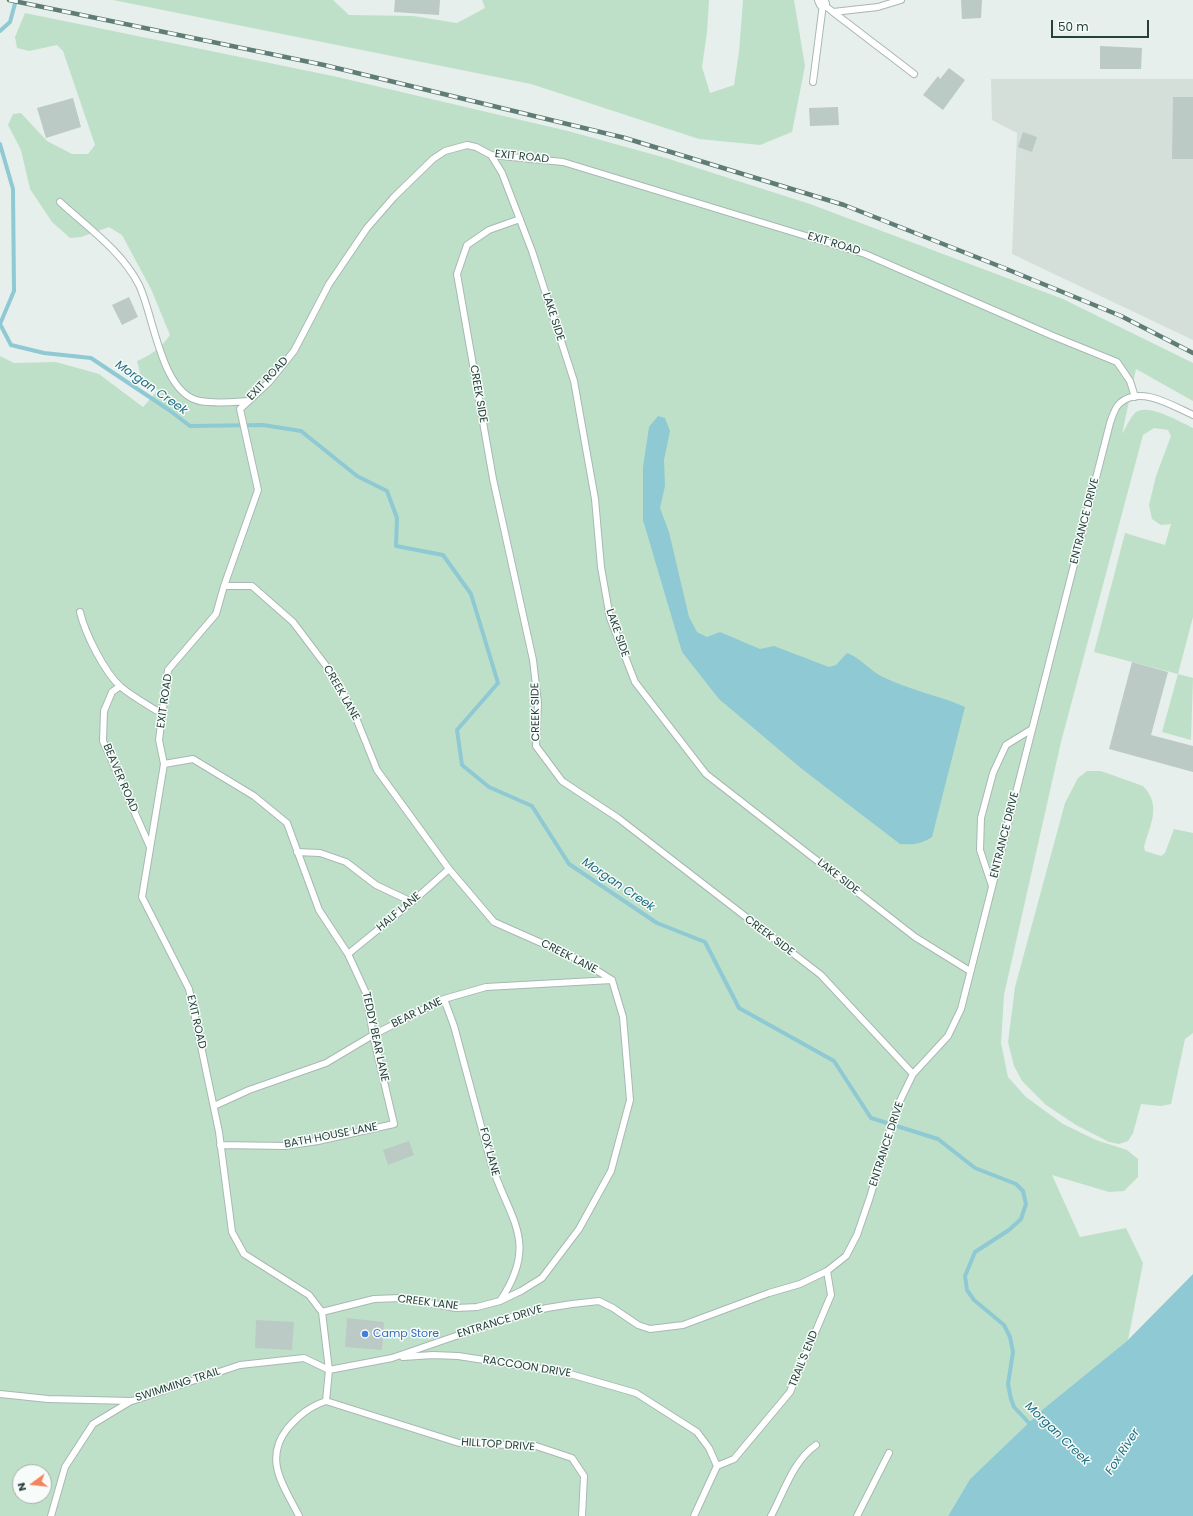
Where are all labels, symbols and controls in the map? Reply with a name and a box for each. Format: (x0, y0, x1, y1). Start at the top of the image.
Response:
scale bar (1053, 12, 1151, 38)
text: 50 m (1058, 18, 1089, 35)
street label: EXIT ROAD (494, 148, 550, 166)
street label: EXIT ROAD (806, 230, 862, 258)
street label: LAKE SIDE (539, 291, 567, 343)
street label: EXIT ROAD (245, 355, 291, 403)
water label: Morgan Creek (112, 358, 190, 418)
street label: CREEK SIDE (466, 364, 490, 424)
street label: ENTRANCE DRIVE (1068, 476, 1102, 566)
street label: LAKE SIDE (603, 607, 631, 659)
street label: CREEK LANE (320, 663, 362, 723)
street label: EXIT ROAD (155, 673, 175, 729)
street label: CREEK SIDE (529, 683, 543, 741)
street label: BEAVER ROAD (100, 742, 140, 814)
street label: ENTRANCE DRIVE (988, 790, 1022, 880)
water label: Morgan Creek (579, 855, 657, 915)
street label: LAKE SIDE (814, 856, 862, 898)
street label: HALF LANE (374, 890, 424, 934)
street label: CREEK SIDE (742, 913, 796, 959)
street label: CREEK LANE (539, 937, 599, 977)
street label: TEDDY BEAR LANE (359, 991, 391, 1083)
street label: EXIT ROAD (183, 994, 209, 1050)
street label: BEAR LANE (389, 995, 445, 1031)
street label: ENTRANCE DRIVE (867, 1100, 907, 1188)
street label: BATH HOUSE LANE (283, 1120, 379, 1152)
street label: FOX LANE (476, 1126, 502, 1178)
street label: CREEK LANE (397, 1293, 459, 1313)
street label: ENTRANCE DRIVE (456, 1303, 544, 1341)
place label: Camp Store (373, 1327, 439, 1341)
marker: Camp Store (360, 1329, 370, 1339)
street label: TRAIL'S END (787, 1329, 821, 1389)
street label: RACCOON DRIVE (482, 1353, 572, 1381)
street label: SWIMMING TRAIL (134, 1365, 222, 1405)
water label: Morgan Creek (1022, 1399, 1092, 1469)
water label: Fox River (1103, 1426, 1143, 1478)
street label: HILLTOP DRIVE (461, 1436, 535, 1454)
north arrow (12, 1464, 52, 1504)
text: N (13, 1481, 30, 1493)

